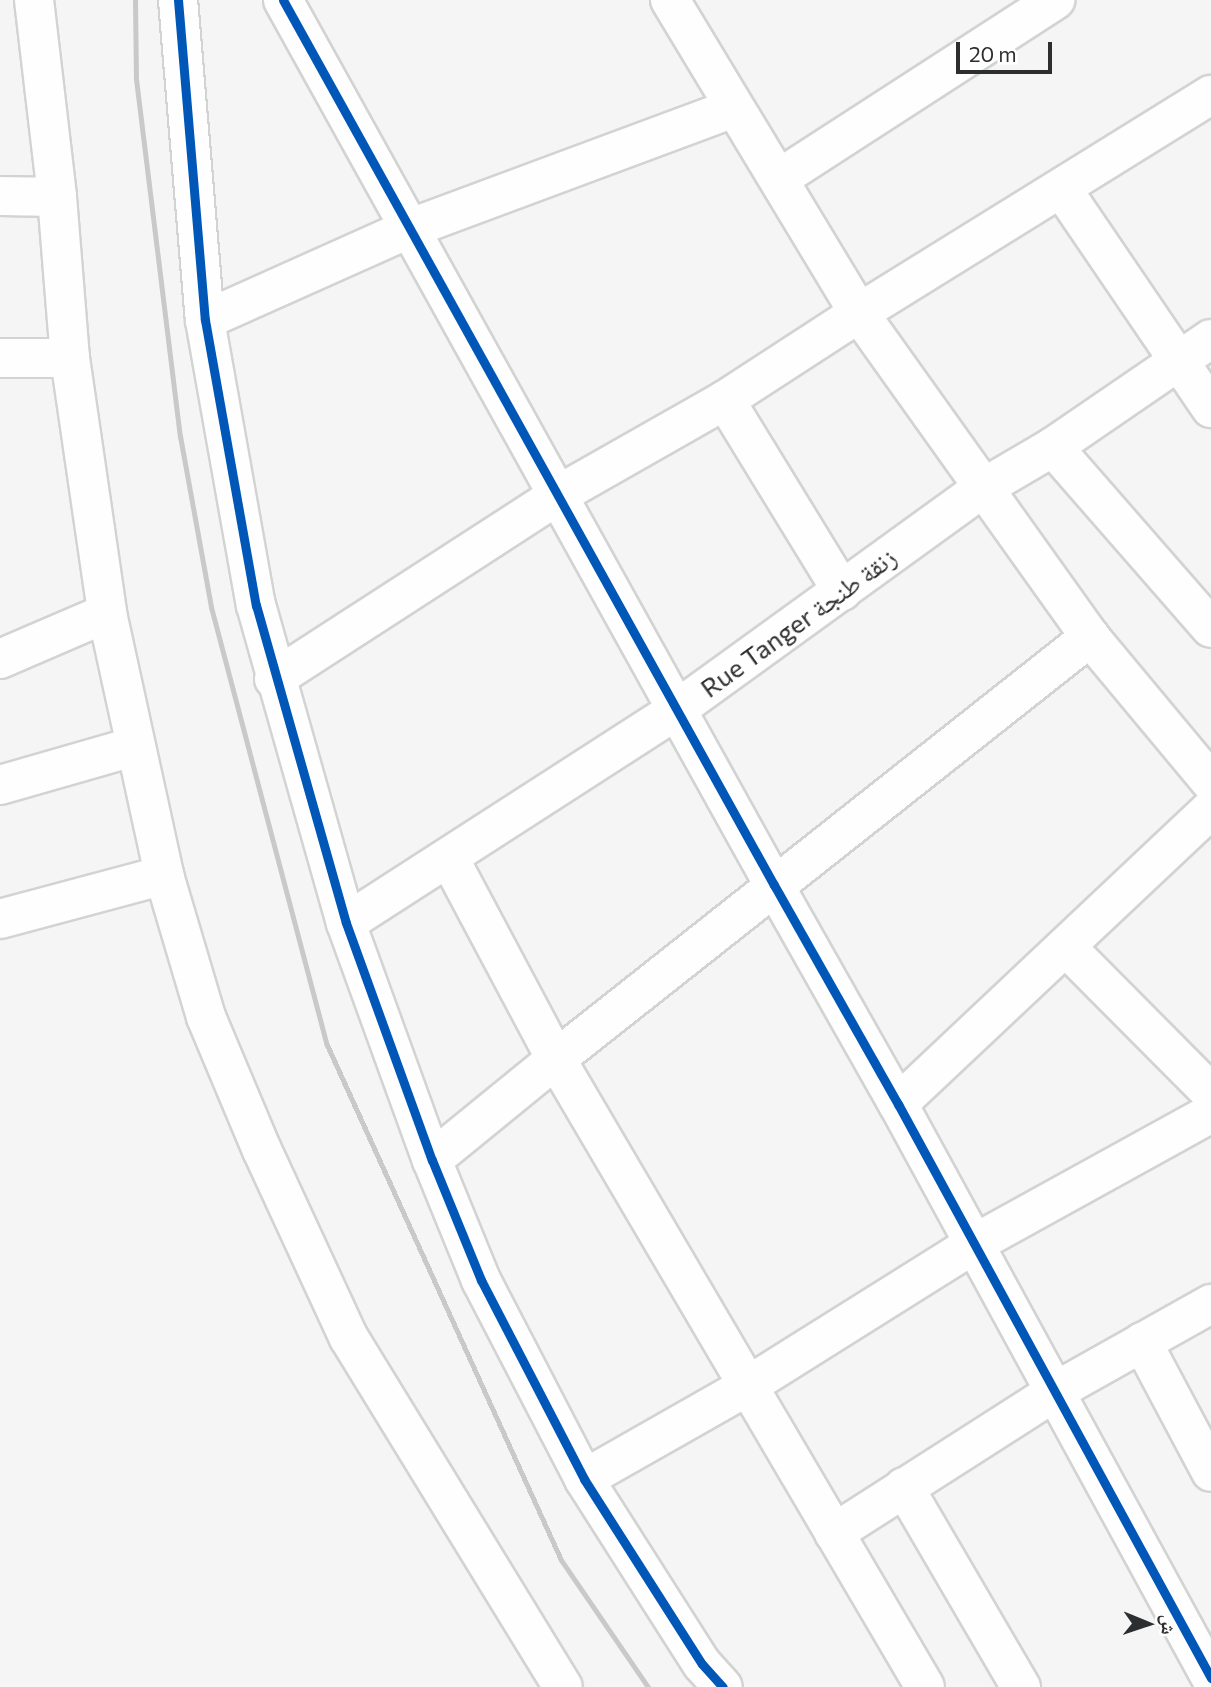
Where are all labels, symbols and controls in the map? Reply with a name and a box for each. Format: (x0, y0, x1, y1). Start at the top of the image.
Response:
scale bar (959, 28, 1055, 72)
text: 20 m (969, 41, 1017, 66)
street label: Rue Tanger زنقة طنجة (694, 541, 902, 703)
north arrow (1113, 1589, 1183, 1659)
text: ش (1158, 1614, 1181, 1635)

